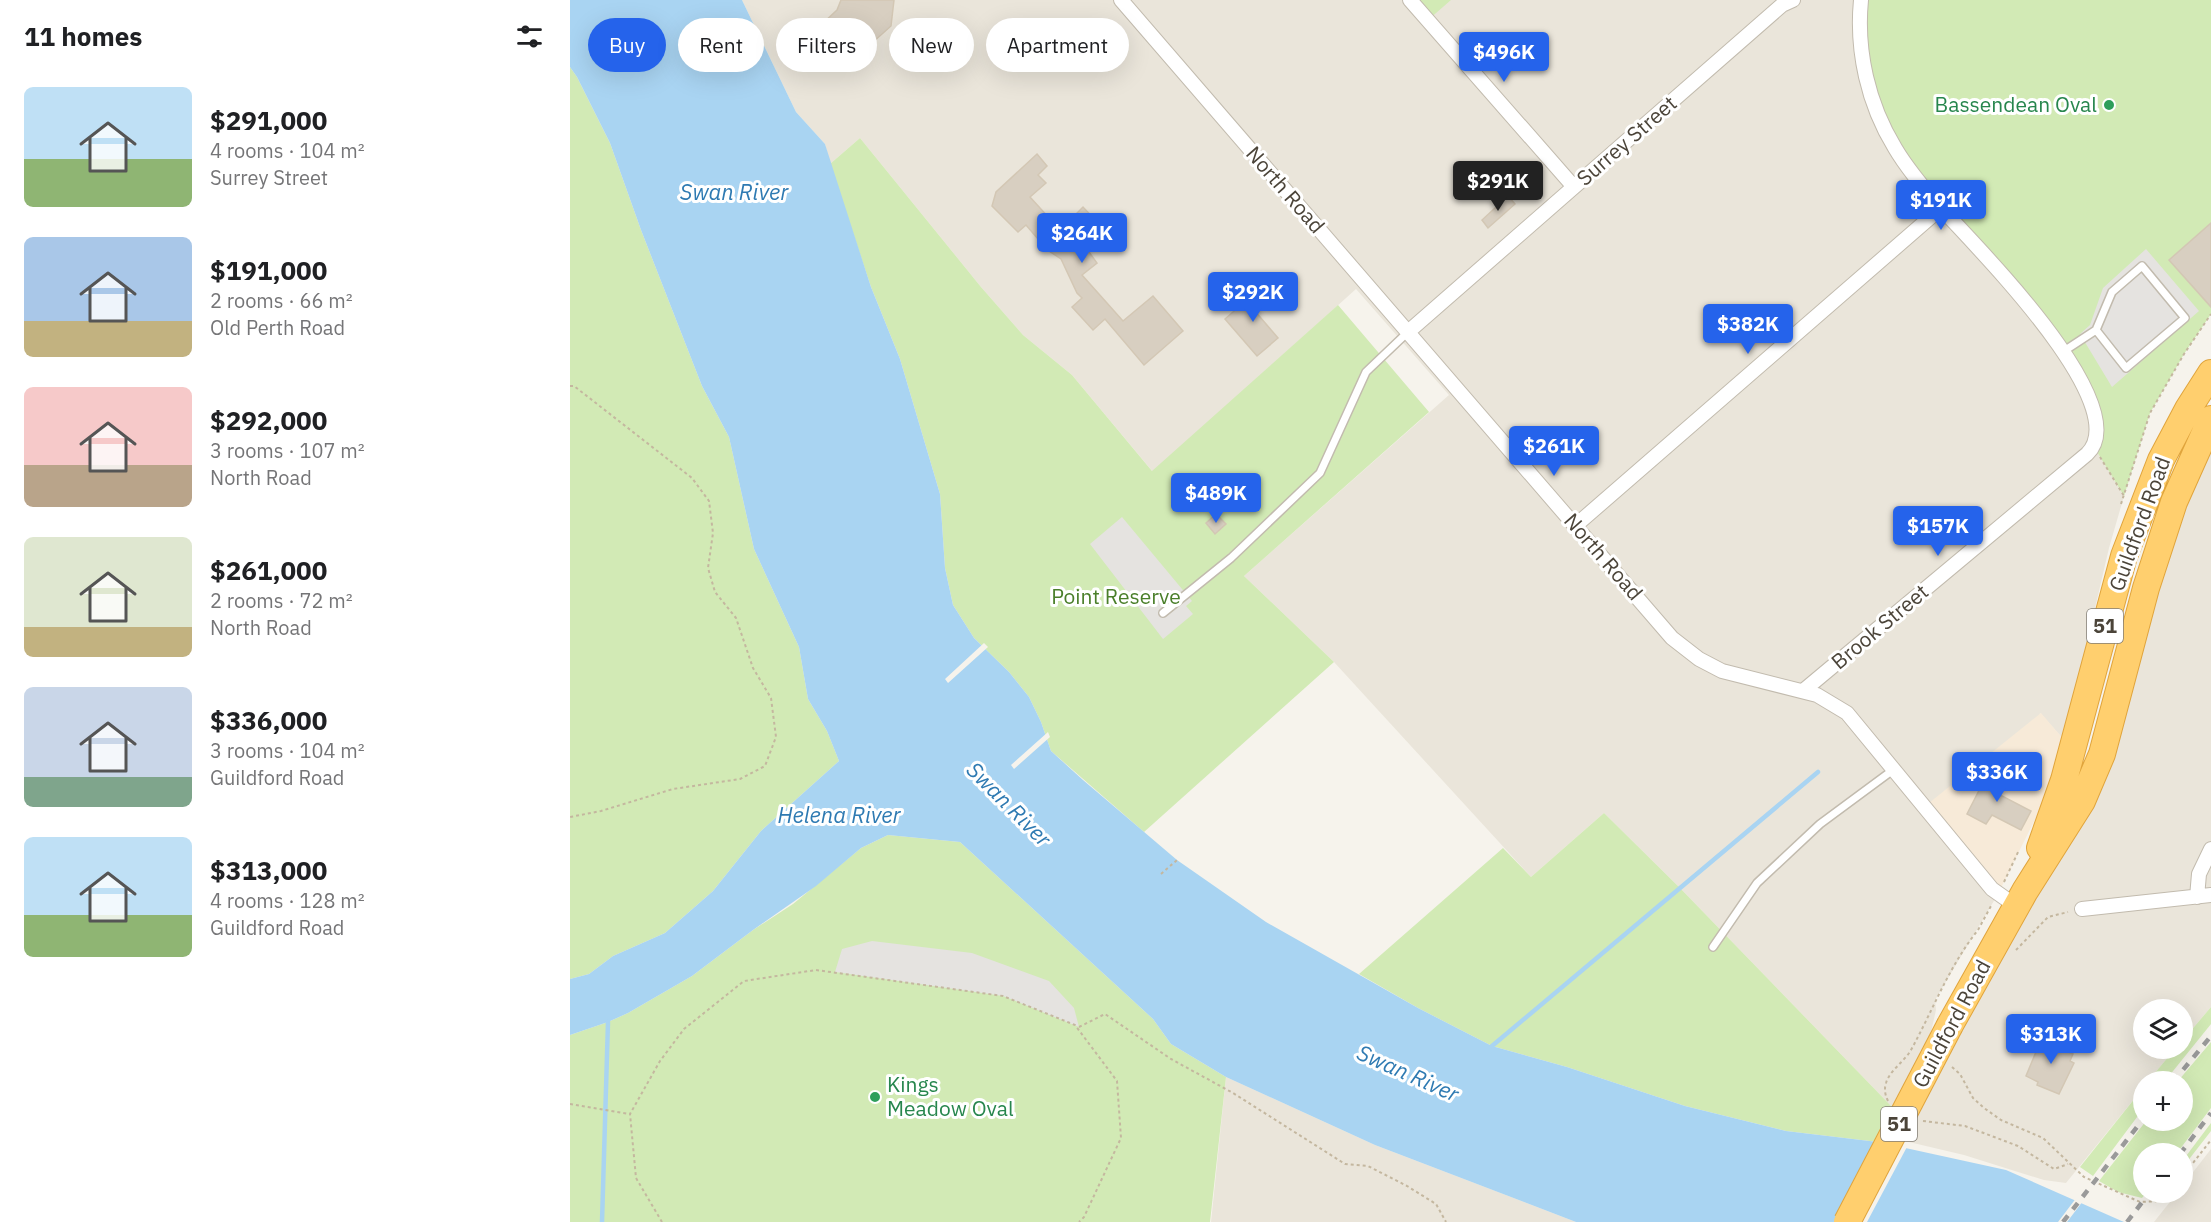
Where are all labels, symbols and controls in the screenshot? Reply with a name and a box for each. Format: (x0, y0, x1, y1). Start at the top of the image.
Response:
chip: Buy (588, 18, 666, 72)
chip: Rent (678, 18, 764, 72)
chip: Filters (776, 18, 877, 72)
chip: New (889, 18, 974, 72)
chip: Apartment (986, 18, 1129, 72)
text: 11 homes (24, 19, 142, 53)
icon: filters (513, 20, 546, 53)
pin: $496K (1462, 32, 1546, 83)
text: $496K (1473, 38, 1535, 65)
street label: Surrey Street (1570, 89, 1682, 191)
place label: Bassendean Oval (1935, 90, 2097, 118)
marker: Bassendean Oval (2102, 98, 2116, 112)
text: $291,000 (210, 103, 327, 137)
icon: home (72, 111, 144, 183)
text: 4 rooms · 104 m² (210, 137, 365, 164)
street label: North Road (1240, 140, 1331, 239)
pin: $291K (1456, 161, 1540, 212)
text: Surrey Street (210, 164, 328, 191)
text: $291K (1467, 167, 1529, 194)
water label: Swan River (680, 177, 789, 206)
pin: $191K (1899, 180, 1983, 231)
text: $191K (1910, 186, 1972, 213)
pin: $264K (1040, 213, 1124, 264)
text: $264K (1051, 219, 1113, 246)
text: $191,000 (210, 253, 327, 287)
icon: home (72, 261, 144, 333)
pin: $292K (1211, 272, 1295, 323)
text: $292K (1222, 278, 1284, 305)
text: 2 rooms · 66 m² (210, 287, 353, 314)
pin: $382K (1706, 304, 1790, 355)
text: $382K (1717, 310, 1779, 337)
text: Old Perth Road (210, 314, 345, 341)
text: $292,000 (210, 403, 327, 437)
icon: home (72, 411, 144, 483)
pin: $261K (1512, 426, 1596, 477)
text: $261K (1523, 432, 1585, 459)
text: 3 rooms · 107 m² (210, 437, 365, 464)
street label: Guildford Road (2102, 453, 2176, 595)
text: North Road (210, 464, 312, 491)
pin: $489K (1174, 473, 1258, 524)
text: $489K (1185, 479, 1247, 506)
pin: $157K (1896, 506, 1980, 557)
street label: North Road (1558, 507, 1649, 606)
text: $157K (1907, 512, 1969, 539)
text: $261,000 (210, 553, 327, 587)
icon: home (72, 561, 144, 633)
street label: Brook Street (1825, 577, 1934, 675)
park label: Point Reserve (1051, 582, 1181, 610)
text: 2 rooms · 72 m² (210, 587, 353, 614)
road number: 51 (2087, 609, 2123, 643)
text: North Road (210, 614, 312, 641)
text: $336,000 (210, 703, 327, 737)
icon: home (72, 711, 144, 783)
text: 3 rooms · 104 m² (210, 737, 365, 764)
pin: $336K (1955, 752, 2039, 803)
water label: Swan River (961, 755, 1059, 853)
text: $336K (1966, 758, 2028, 785)
text: Guildford Road (210, 764, 344, 791)
water label: Helena River (777, 800, 902, 829)
text: $313,000 (210, 853, 327, 887)
icon: home (72, 861, 144, 933)
text: 4 rooms · 128 m² (210, 887, 365, 914)
text: Guildford Road (210, 914, 344, 941)
street label: Guildford Road (1906, 955, 1997, 1092)
map controls (2133, 999, 2193, 1203)
button: layers (2133, 999, 2193, 1059)
pin: $313K (2009, 1014, 2093, 1065)
text: $313K (2020, 1020, 2082, 1047)
water label: Swan River (1353, 1037, 1464, 1108)
place label: Kings Meadow Oval (887, 1070, 1014, 1122)
button: + (2133, 1071, 2193, 1131)
marker: Kings Meadow Oval (868, 1090, 882, 1104)
road number: 51 (1881, 1107, 1917, 1141)
button: − (2133, 1143, 2193, 1203)

